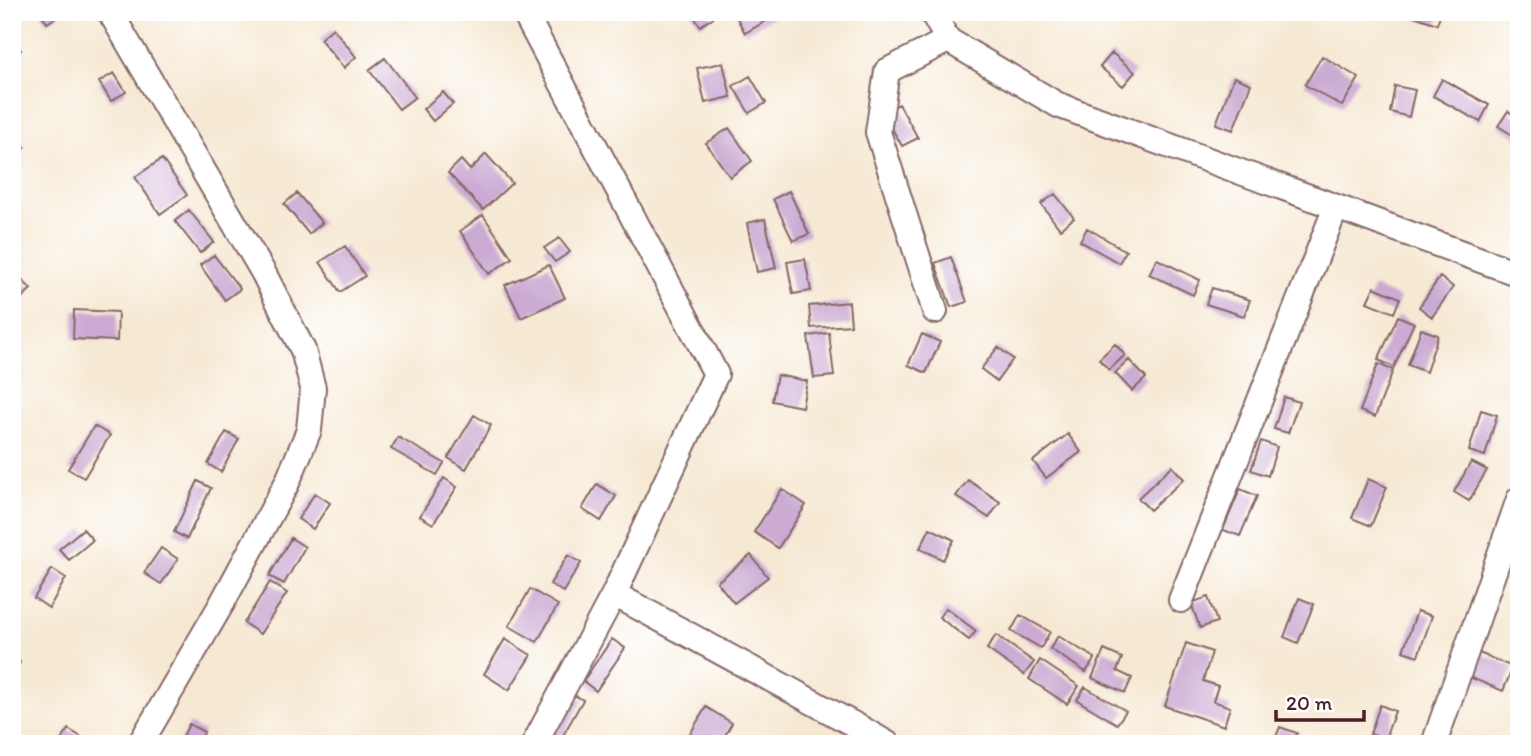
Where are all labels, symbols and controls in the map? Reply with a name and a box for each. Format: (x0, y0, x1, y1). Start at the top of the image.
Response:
scale bar (1276, 679, 1363, 723)
text: 20 m (1286, 690, 1333, 715)

